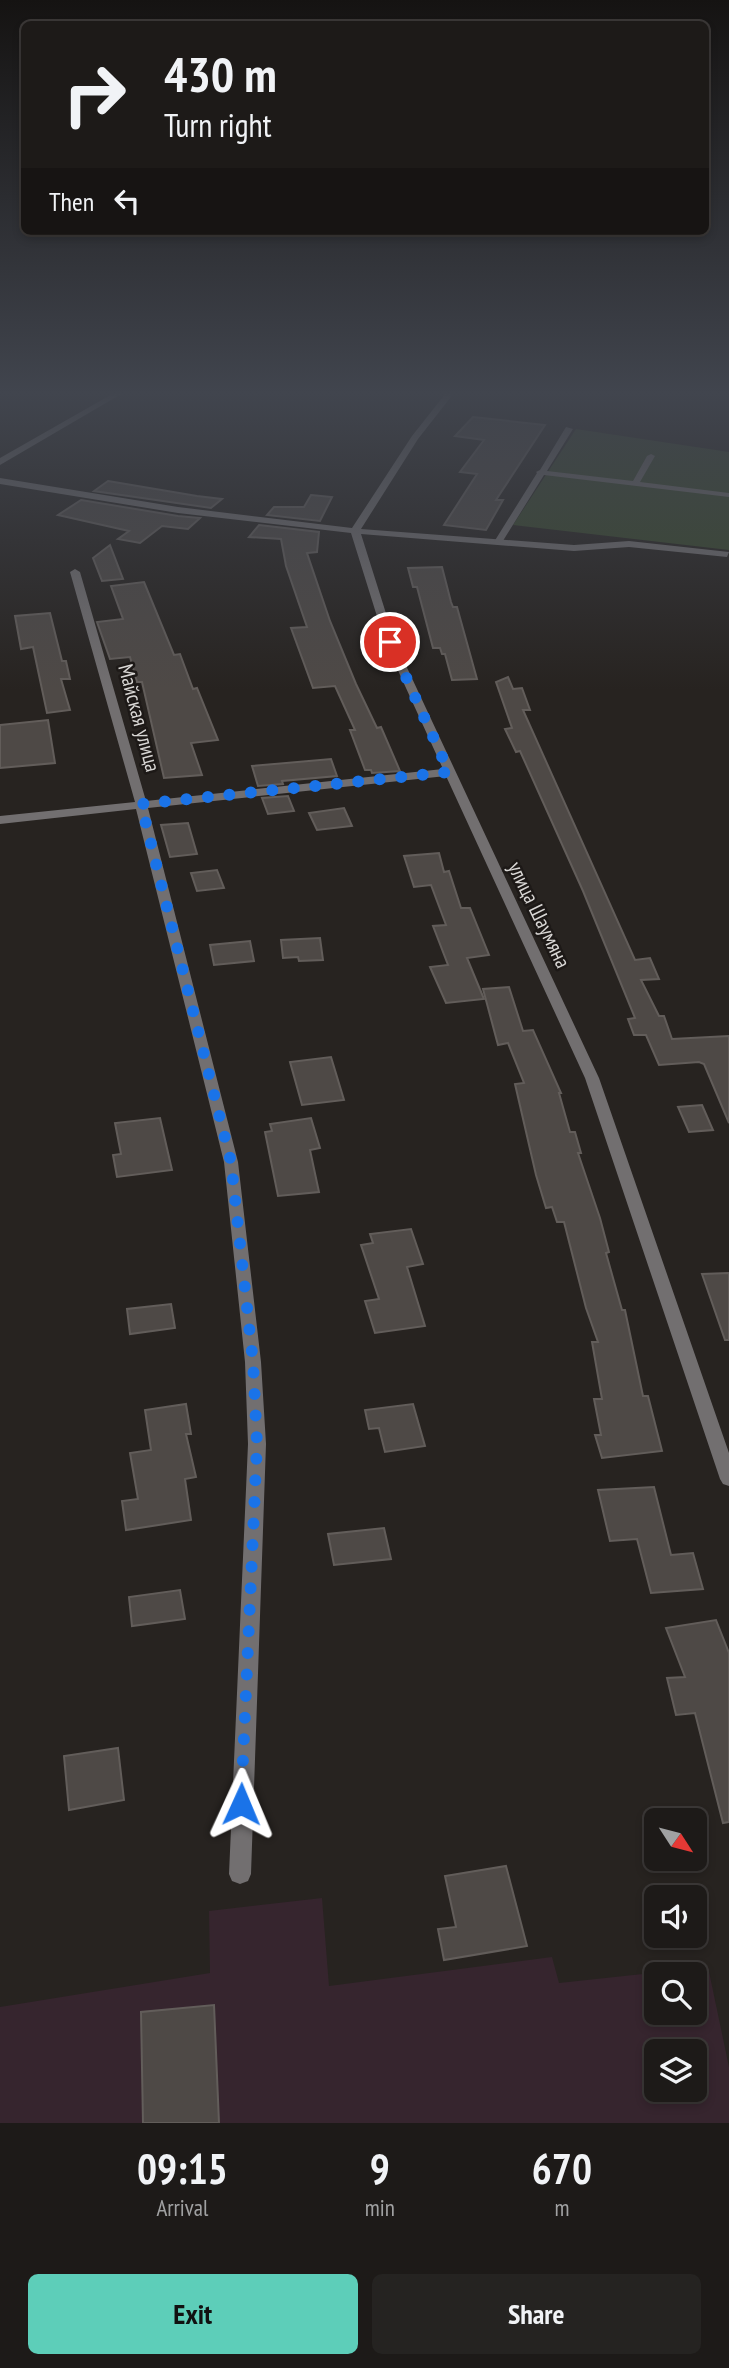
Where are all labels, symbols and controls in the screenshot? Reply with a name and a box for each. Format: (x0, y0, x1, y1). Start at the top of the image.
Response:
text: 430 m (164, 42, 277, 106)
icon: right (49, 49, 140, 140)
text: Turn right (164, 104, 272, 146)
icon: left (108, 182, 146, 220)
text: Then (49, 185, 94, 218)
pin (360, 612, 420, 672)
icon: arrive (371, 623, 409, 661)
street label: Майская улица (112, 661, 167, 775)
street label: улица Шаумяна (502, 857, 577, 972)
position arrow (204, 1767, 278, 1841)
north arrow (644, 1808, 707, 1871)
map controls (644, 1808, 707, 2102)
button: sound (644, 1885, 707, 1948)
button: search (644, 1962, 707, 2025)
button: layers (644, 2039, 707, 2102)
text: 09:15 (137, 2141, 228, 2196)
text: 9 (370, 2141, 390, 2196)
text: 670 (532, 2141, 592, 2196)
text: Arrival (156, 2193, 208, 2222)
text: min (365, 2193, 395, 2222)
text: m (554, 2193, 569, 2222)
button: Exit (28, 2274, 358, 2354)
button: Share (372, 2274, 701, 2354)

